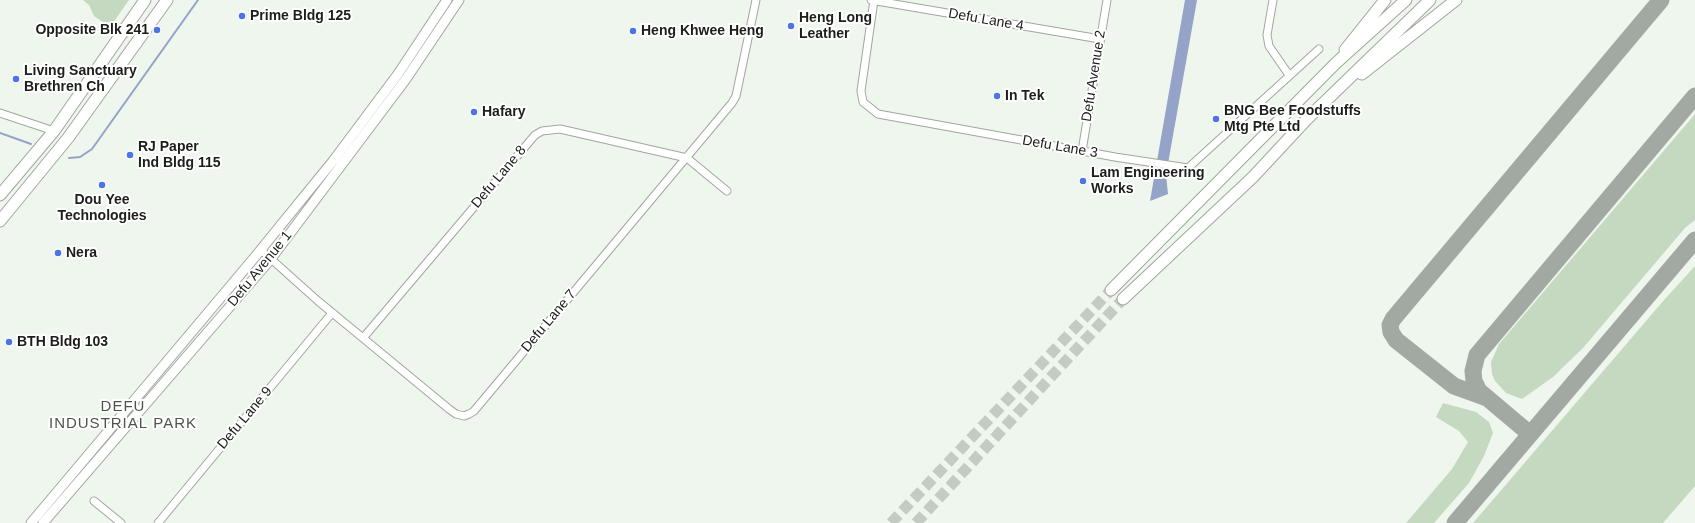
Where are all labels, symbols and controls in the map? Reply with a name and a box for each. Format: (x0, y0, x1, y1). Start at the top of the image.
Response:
street label: Defu Lane 4 (947, 5, 1025, 35)
place label: Prime Bldg 125 (250, 8, 351, 24)
place label: Heng Long Leather (799, 10, 872, 42)
marker: Prime Bldg 125 (237, 11, 247, 21)
marker: Heng Long Leather (786, 21, 796, 31)
place label: Opposite Blk 241 (35, 22, 149, 38)
place label: Heng Khwee Heng (641, 23, 764, 39)
marker: Opposite Blk 241 (152, 25, 162, 35)
marker: Heng Khwee Heng (628, 26, 638, 36)
street label: Defu Avenue 2 (1078, 29, 1110, 123)
place label: Living Sanctuary Brethren Ch (24, 63, 137, 96)
marker: Living Sanctuary Brethren Ch (11, 74, 21, 84)
place label: In Tek (1005, 88, 1044, 104)
marker: In Tek (992, 91, 1002, 101)
place label: BNG Bee Foodstuffs Mtg Pte Ltd (1224, 103, 1361, 136)
place label: Hafary (482, 104, 526, 120)
marker: Hafary (469, 107, 479, 117)
marker: BNG Bee Foodstuffs Mtg Pte Ltd (1211, 114, 1221, 124)
street label: Defu Lane 3 (1021, 132, 1099, 162)
place label: RJ Paper Ind Bldg 115 (138, 139, 220, 172)
street label: Defu Lane 8 (468, 142, 530, 212)
marker: RJ Paper Ind Bldg 115 (125, 150, 135, 160)
place label: Lam Engineering Works (1091, 165, 1205, 198)
marker: Lam Engineering Works (1078, 176, 1088, 186)
marker: Dou Yee Technologies (97, 180, 107, 190)
place label: Dou Yee Technologies (57, 192, 147, 224)
street label: Defu Avenue 1 (224, 228, 296, 310)
place label: Nera (66, 245, 97, 261)
marker: Nera (53, 248, 63, 258)
street label: Defu Lane 7 (518, 286, 580, 356)
place label: BTH Bldg 103 (17, 334, 108, 350)
marker: BTH Bldg 103 (4, 337, 14, 347)
street label: Defu Lane 9 (214, 383, 276, 453)
district label: DEFU INDUSTRIAL PARK (49, 398, 197, 433)

